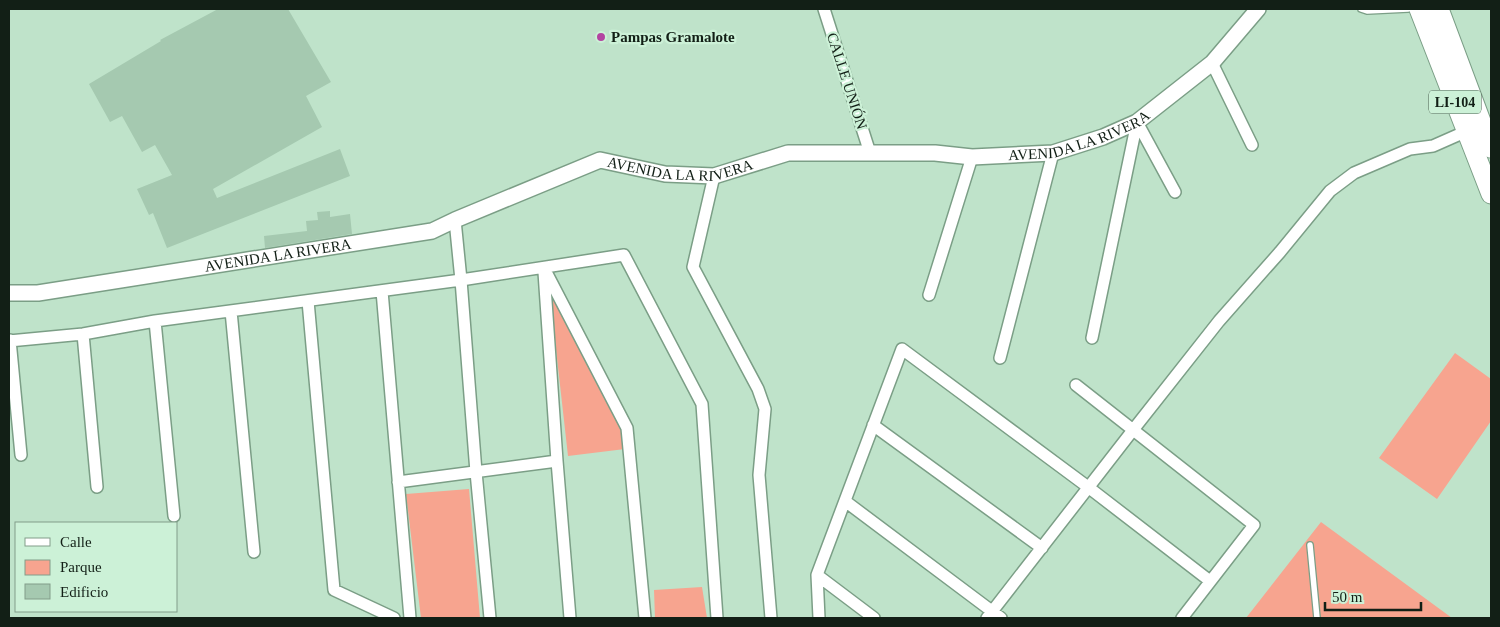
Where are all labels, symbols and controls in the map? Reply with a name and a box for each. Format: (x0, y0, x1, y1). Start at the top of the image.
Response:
place label: Pampas Gramalote (611, 29, 735, 45)
marker: Pampas Gramalote (595, 31, 607, 43)
street label: CALLE UNIÓN (824, 31, 870, 131)
road number: LI-104 (1429, 90, 1481, 114)
street label: AVENIDA LA RIVERA (1008, 107, 1153, 163)
street label: AVENIDA LA RIVERA (606, 154, 755, 184)
street label: AVENIDA LA RIVERA (204, 236, 353, 275)
legend (15, 522, 178, 612)
text: Calle (60, 534, 92, 550)
text: Parque (60, 559, 102, 575)
scale bar (1325, 580, 1421, 612)
text: Edificio (60, 584, 108, 600)
text: 50 m (1332, 589, 1363, 605)

